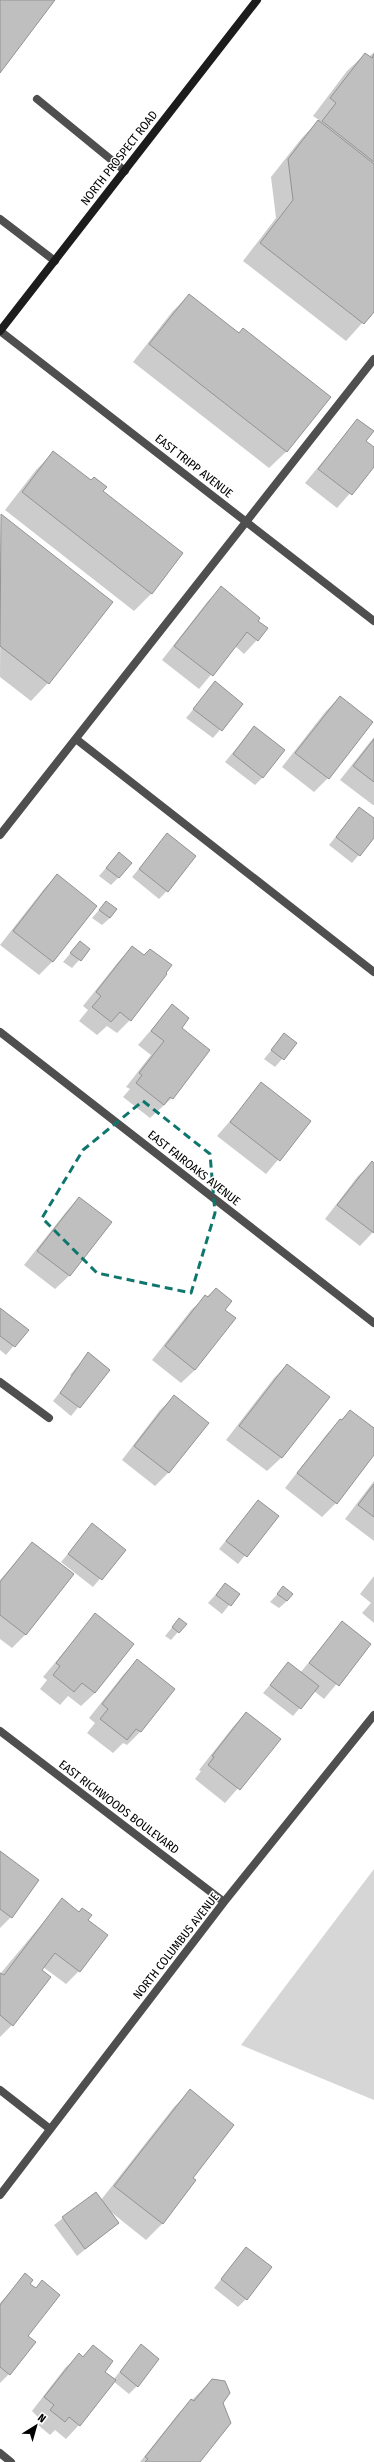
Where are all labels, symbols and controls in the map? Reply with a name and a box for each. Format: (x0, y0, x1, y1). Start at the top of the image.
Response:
street label: NORTH PROSPECT ROAD (78, 108, 160, 208)
street label: EAST TRIPP AVENUE (152, 431, 236, 501)
street label: EAST FAIROAKS AVENUE (145, 1128, 243, 1209)
street label: EAST RICHWOODS BOULEVARD (56, 1757, 182, 1857)
street label: NORTH COLUMBUS AVENUE (130, 1890, 222, 2002)
north arrow (16, 2406, 56, 2446)
text: N (35, 2411, 48, 2426)

